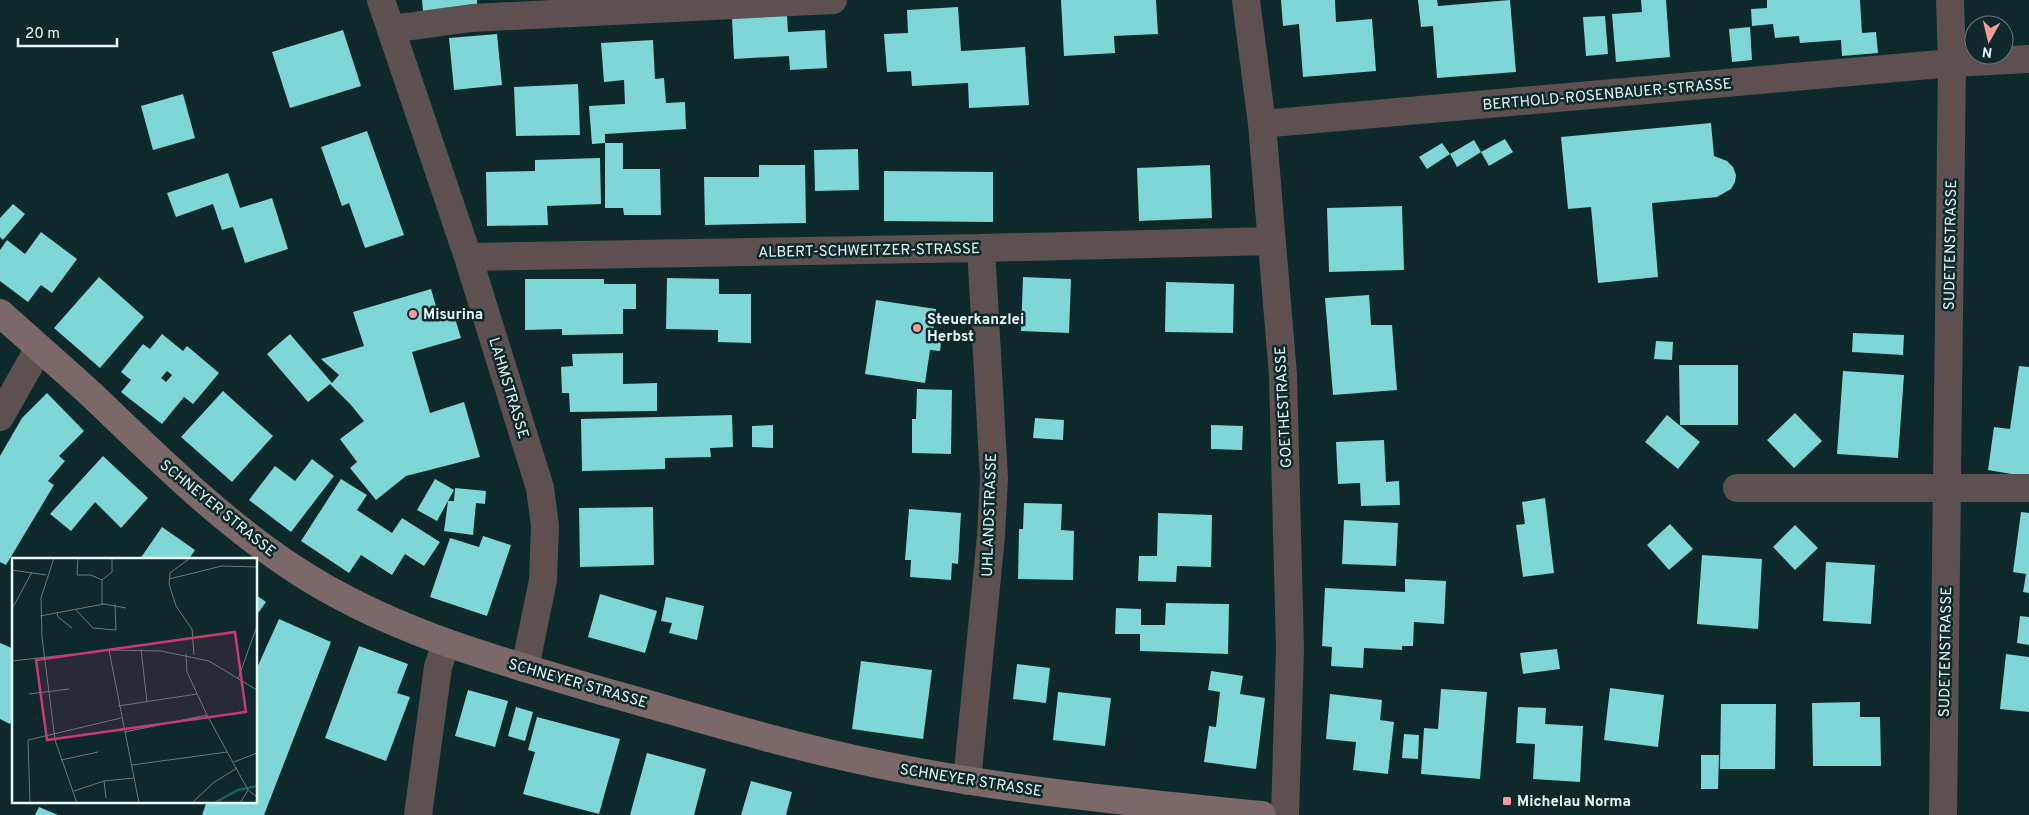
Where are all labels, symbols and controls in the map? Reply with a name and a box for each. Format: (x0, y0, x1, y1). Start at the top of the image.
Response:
scale bar (18, 15, 116, 47)
north arrow (1964, 15, 2014, 65)
text: 20 m (25, 25, 60, 44)
text: N (1981, 42, 1994, 61)
street label: BERTHOLD-ROSENBAUER-STRASSE (1482, 75, 1732, 116)
street label: SUDETENSTRASSE (1941, 180, 1962, 310)
street label: ALBERT-SCHWEITZER-STRASSE (758, 240, 980, 263)
place label: Misurina (423, 306, 483, 325)
marker: Misurina (407, 308, 419, 320)
place label: Steuerkanzlei Herbst (927, 311, 1024, 347)
marker: Steuerkanzlei Herbst (911, 322, 923, 334)
street label: LAHMSTRASSE (483, 336, 532, 441)
street label: GOETHESTRASSE (1272, 346, 1297, 468)
street label: UHLANDSTRASSE (979, 453, 1002, 577)
street label: SCHNEYER STRASSE (155, 457, 279, 562)
inset map (12, 558, 258, 802)
street label: SUDETENSTRASSE (1936, 587, 1957, 717)
street label: SCHNEYER STRASSE (506, 655, 649, 713)
street label: SCHNEYER STRASSE (898, 761, 1043, 802)
place label: Michelau Norma (1517, 793, 1631, 812)
marker: Michelau Norma (1501, 795, 1513, 807)

